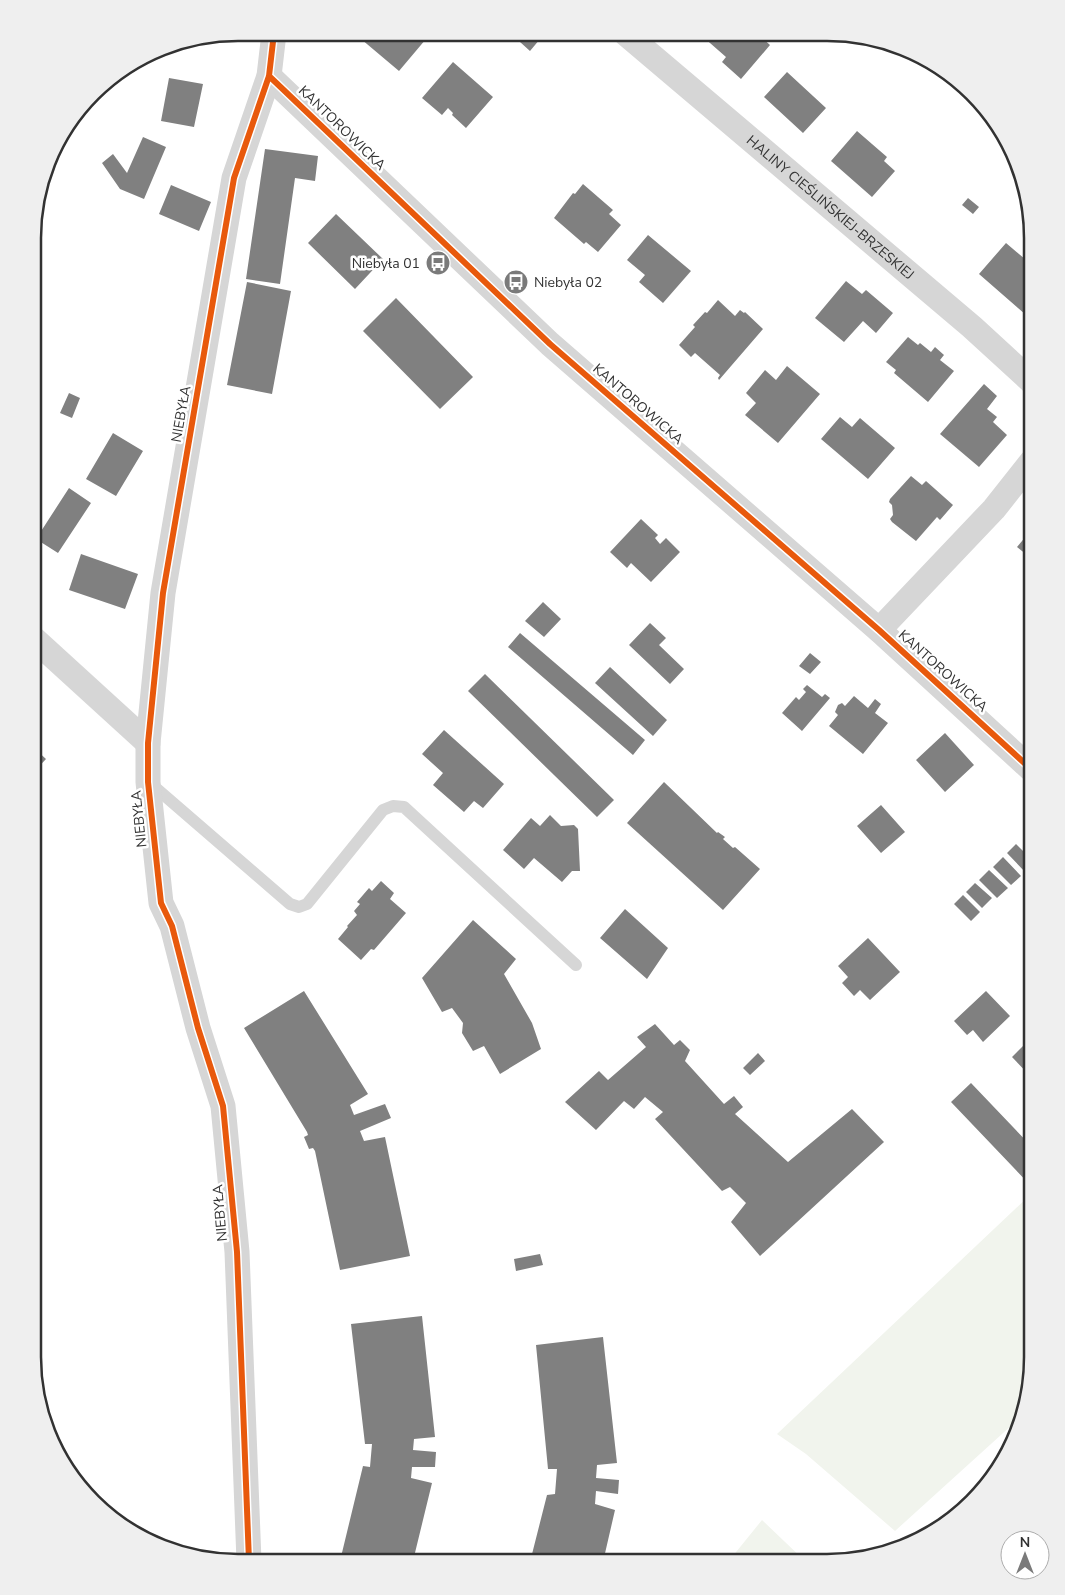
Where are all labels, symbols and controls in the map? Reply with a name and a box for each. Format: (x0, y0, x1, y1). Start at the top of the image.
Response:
street label: KANTOROWICKA (294, 81, 390, 175)
street label: HALINY CIEŚLIŃSKIEJ-BRZESKIEJ (743, 131, 918, 284)
bus stop icon: Niebyła 01 (425, 250, 451, 276)
place label: Niebyła 01 (352, 254, 420, 273)
bus stop icon: Niebyła 02 (503, 269, 529, 295)
place label: Niebyła 02 (534, 273, 602, 292)
street label: KANTOROWICKA (589, 359, 687, 449)
street label: NIEBYŁA (167, 384, 195, 444)
street label: KANTOROWICKA (894, 626, 992, 716)
street label: NIEBYŁA (127, 790, 151, 848)
street label: NIEBYŁA (208, 1184, 232, 1242)
north arrow (1000, 1530, 1050, 1580)
text: N (1020, 1533, 1030, 1552)

